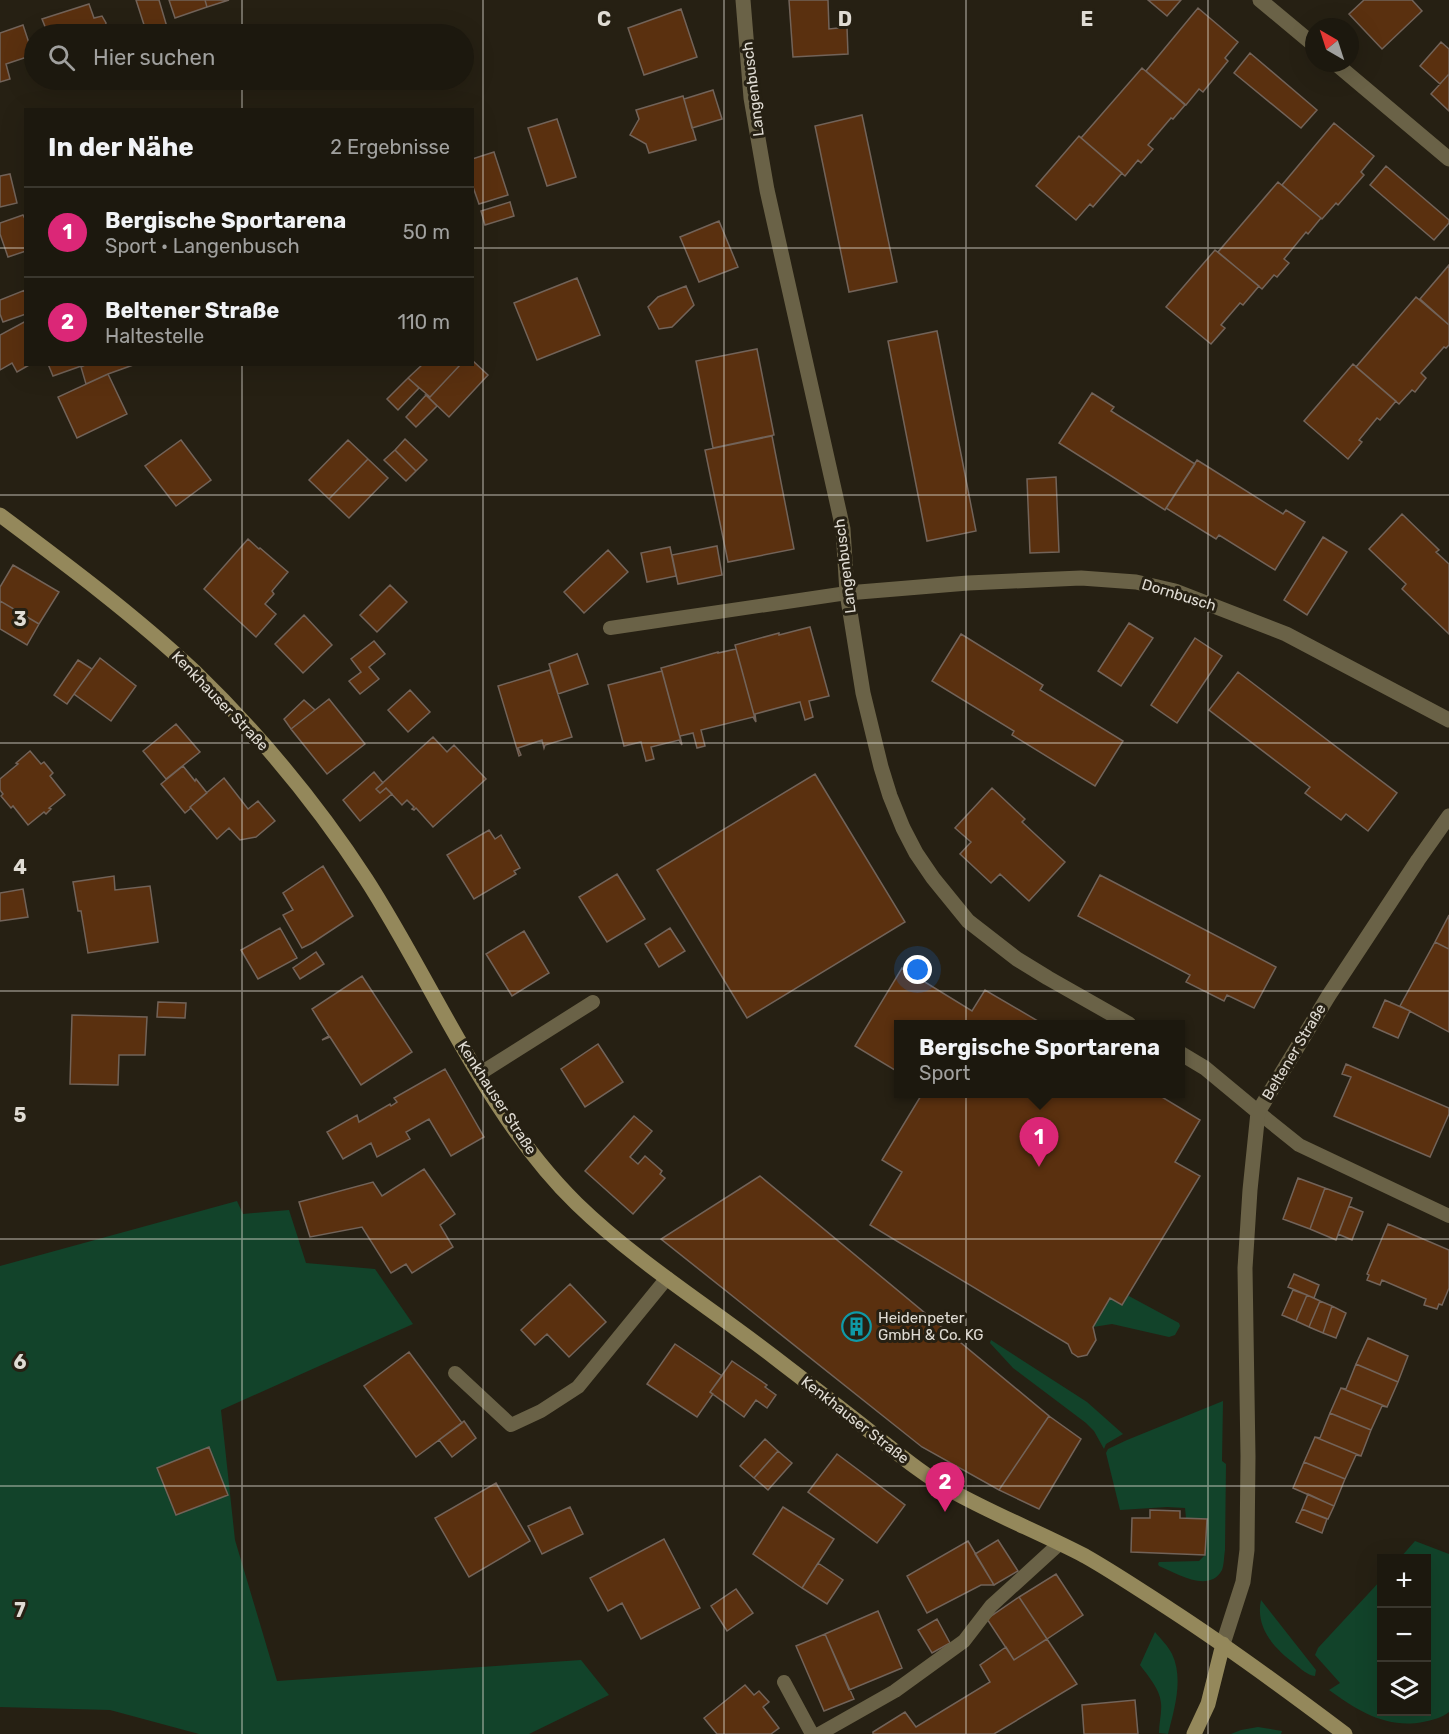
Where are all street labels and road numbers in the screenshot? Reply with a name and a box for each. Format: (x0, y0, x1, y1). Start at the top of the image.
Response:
street label: Langenbusch (738, 41, 768, 137)
street label: Langenbusch (830, 518, 860, 614)
street label: Dornbusch (1140, 575, 1218, 615)
street label: Kenkhauser Straße (168, 647, 272, 755)
street label: Beltener Straße (1258, 1001, 1330, 1103)
street label: Kenkhauser Straße (454, 1038, 540, 1158)
street label: Kenkhauser Straße (798, 1372, 912, 1468)

